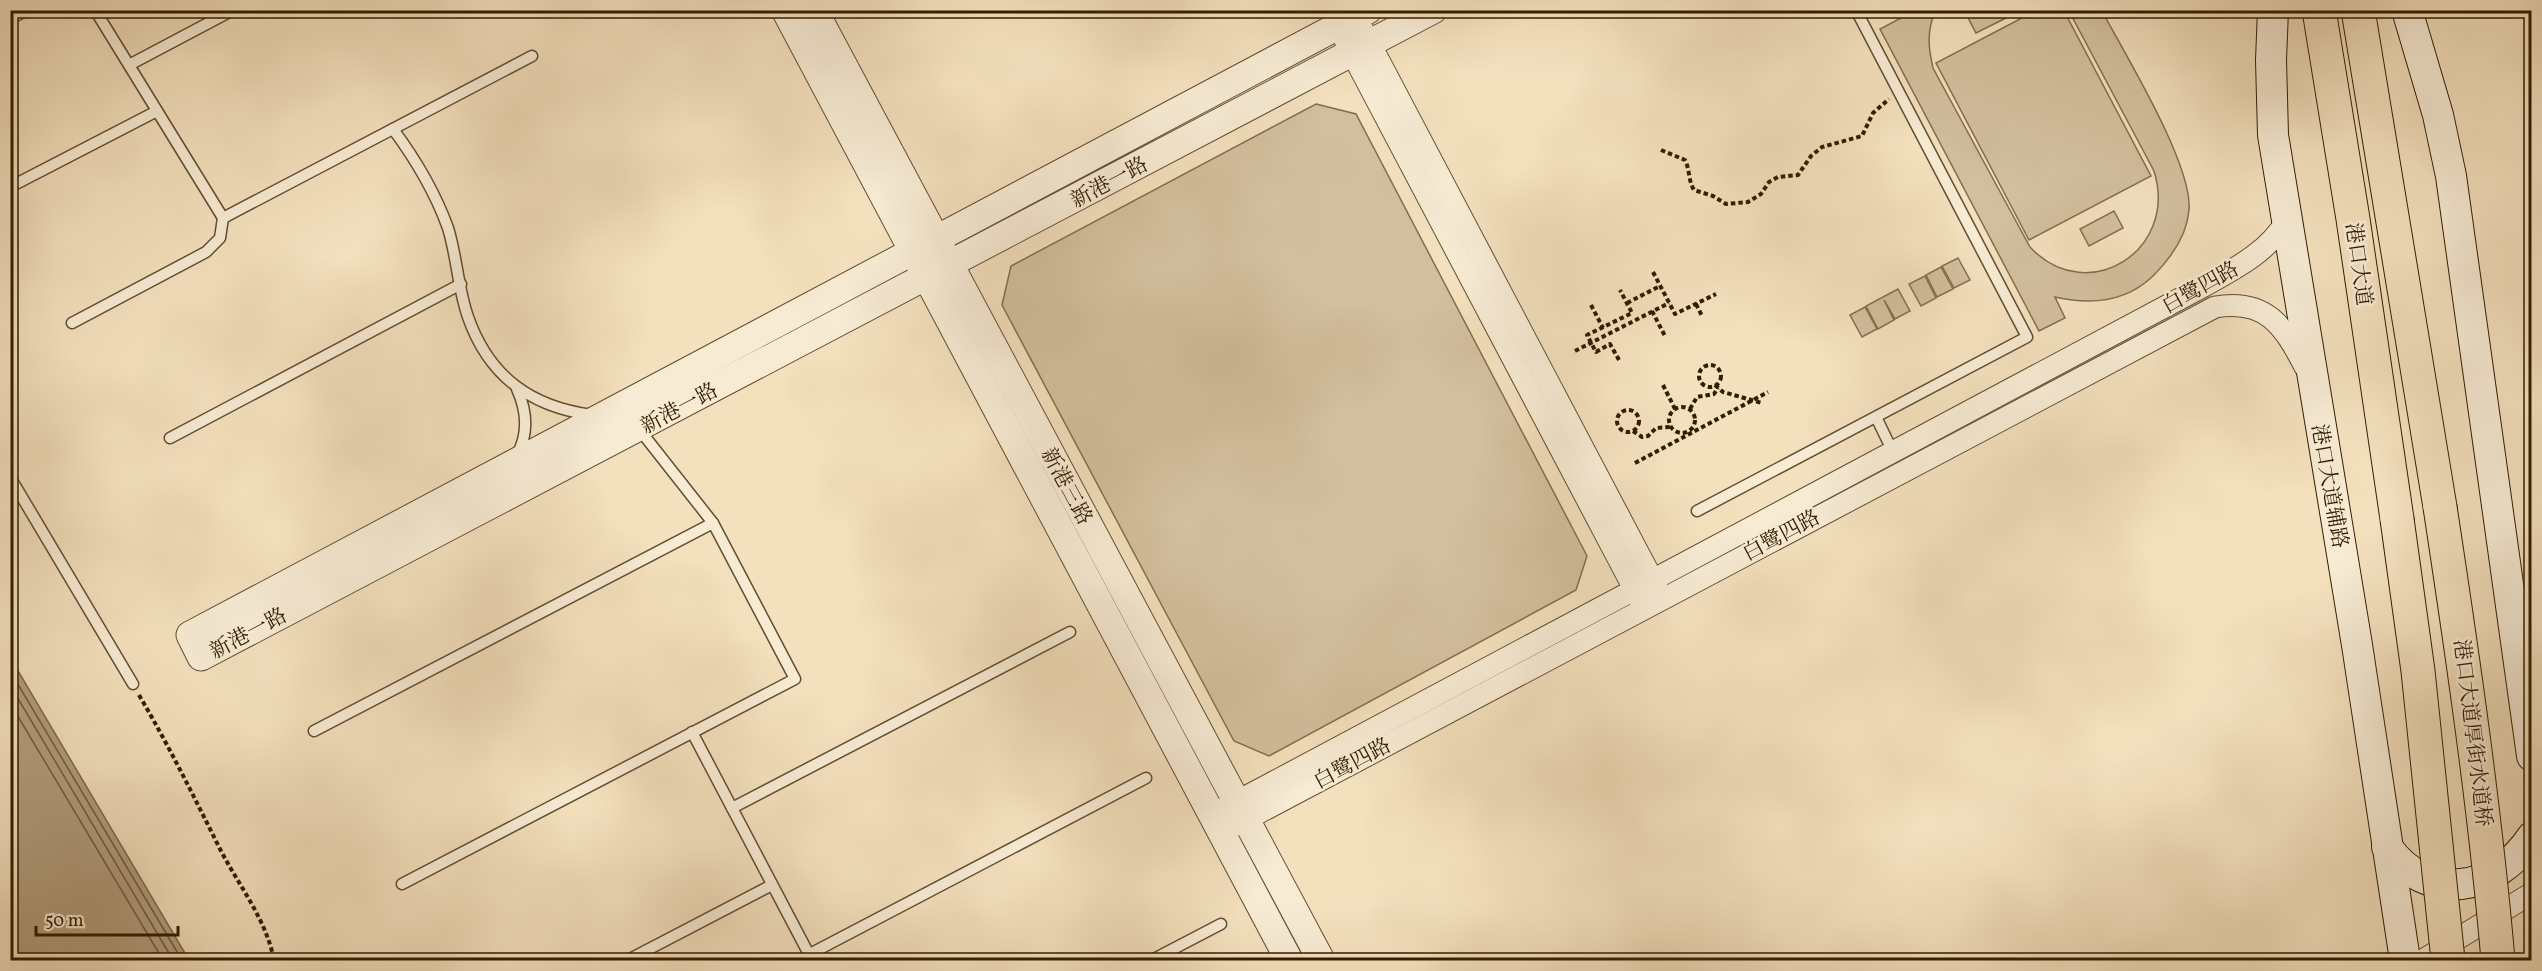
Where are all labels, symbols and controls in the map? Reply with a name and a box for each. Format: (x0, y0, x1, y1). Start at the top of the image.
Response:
street label: 新港一路 (1066, 151, 1154, 216)
street label: 港口大道 (2337, 221, 2378, 308)
street label: 白鹭四路 (2157, 255, 2244, 321)
street label: 新港一路 (636, 377, 724, 442)
street label: 港口大道辅路 (2303, 422, 2354, 551)
street label: 新港三路 (1033, 443, 1098, 531)
street label: 白鹭四路 (1738, 504, 1826, 569)
street label: 新港一路 (205, 602, 293, 667)
street label: 港口大道厚街水道桥 (2446, 638, 2497, 829)
street label: 白鹭四路 (1309, 732, 1397, 797)
scale bar (36, 899, 178, 937)
text: 50 m (45, 909, 84, 934)

